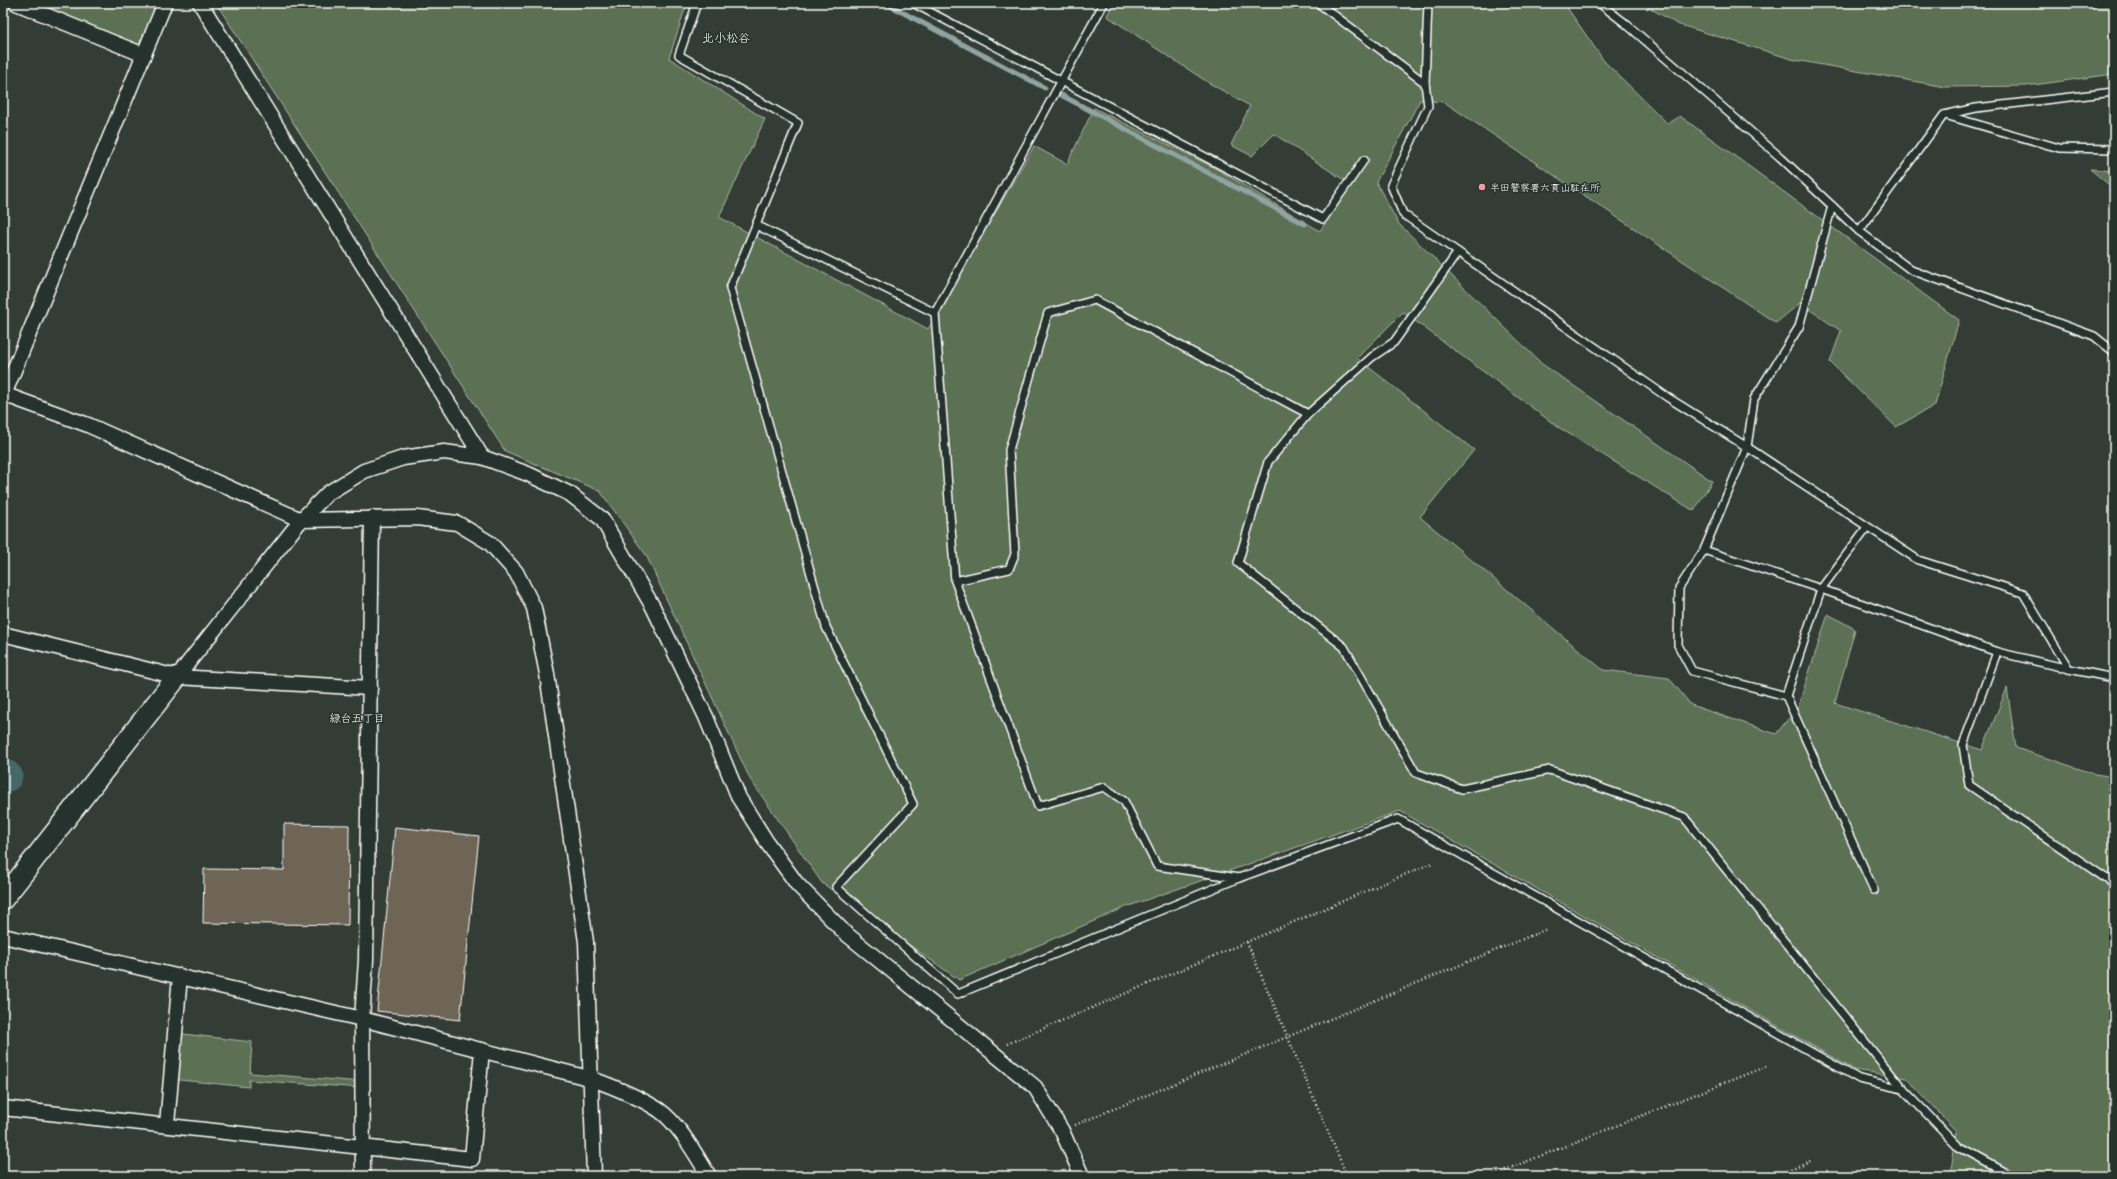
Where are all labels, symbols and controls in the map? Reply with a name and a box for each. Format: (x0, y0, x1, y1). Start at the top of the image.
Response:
district label: 北小松谷 (702, 30, 750, 45)
place label: 半田警察署六貫山駐在所 (1490, 181, 1600, 194)
marker: 半田警察署六貫山駐在所 (1477, 182, 1487, 192)
district label: 緑台五丁目 (330, 711, 385, 725)

